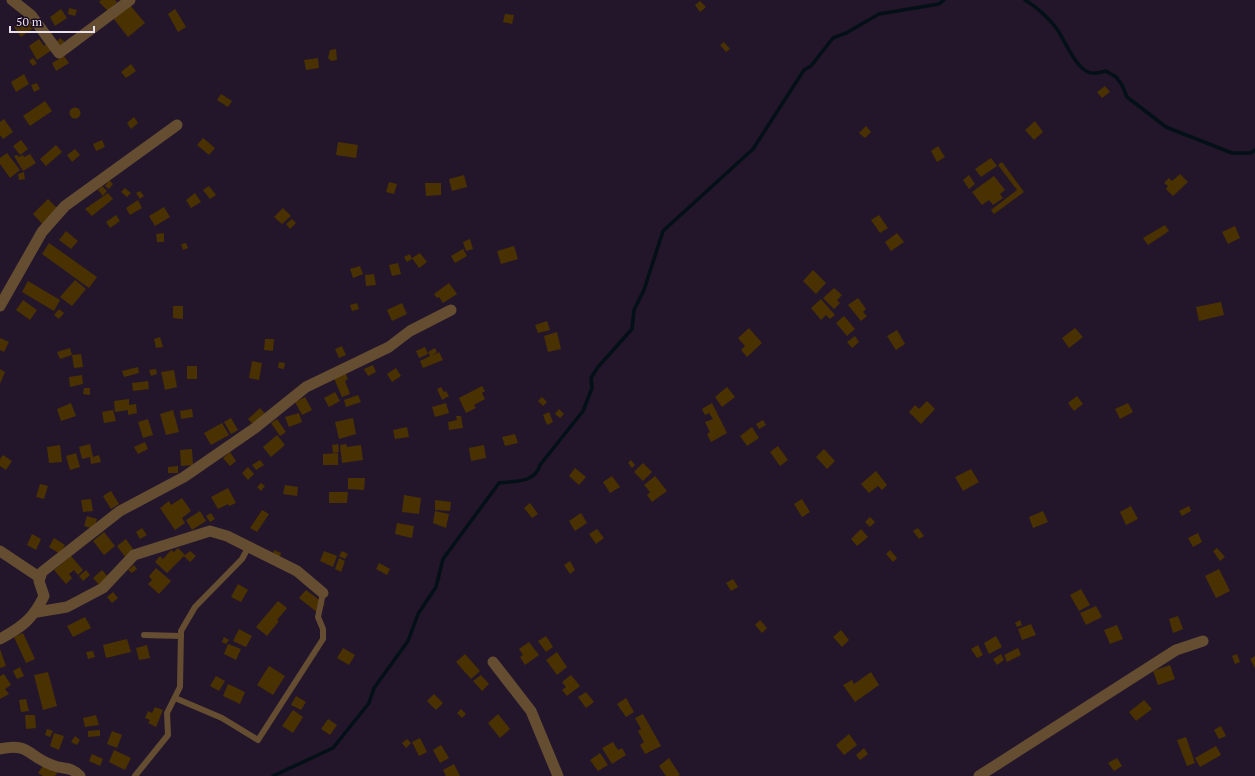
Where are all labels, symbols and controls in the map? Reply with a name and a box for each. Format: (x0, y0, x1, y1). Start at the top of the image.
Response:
scale bar (10, 8, 94, 34)
text: 50 m (16, 14, 43, 29)

